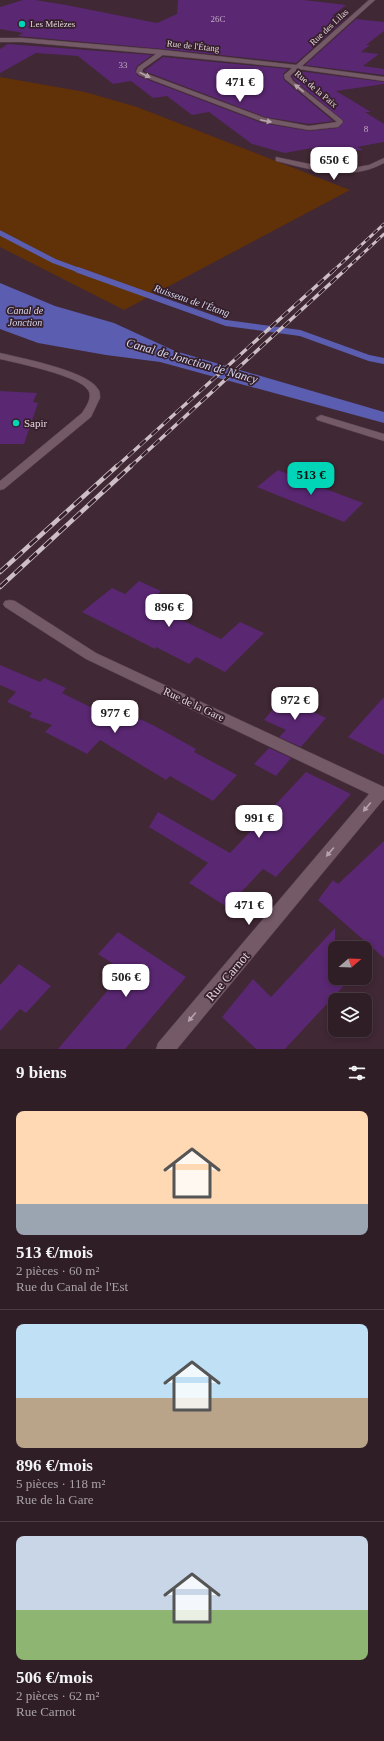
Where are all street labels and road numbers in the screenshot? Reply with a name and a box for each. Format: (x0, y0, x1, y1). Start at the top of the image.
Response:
street label: Rue des Lilas (308, 6, 351, 47)
street label: Rue de l'Étang (166, 38, 220, 54)
street label: Rue de la Paix (293, 68, 340, 110)
street label: Rue de la Gare (162, 685, 226, 723)
street label: Rue Carnot (202, 948, 253, 1004)

